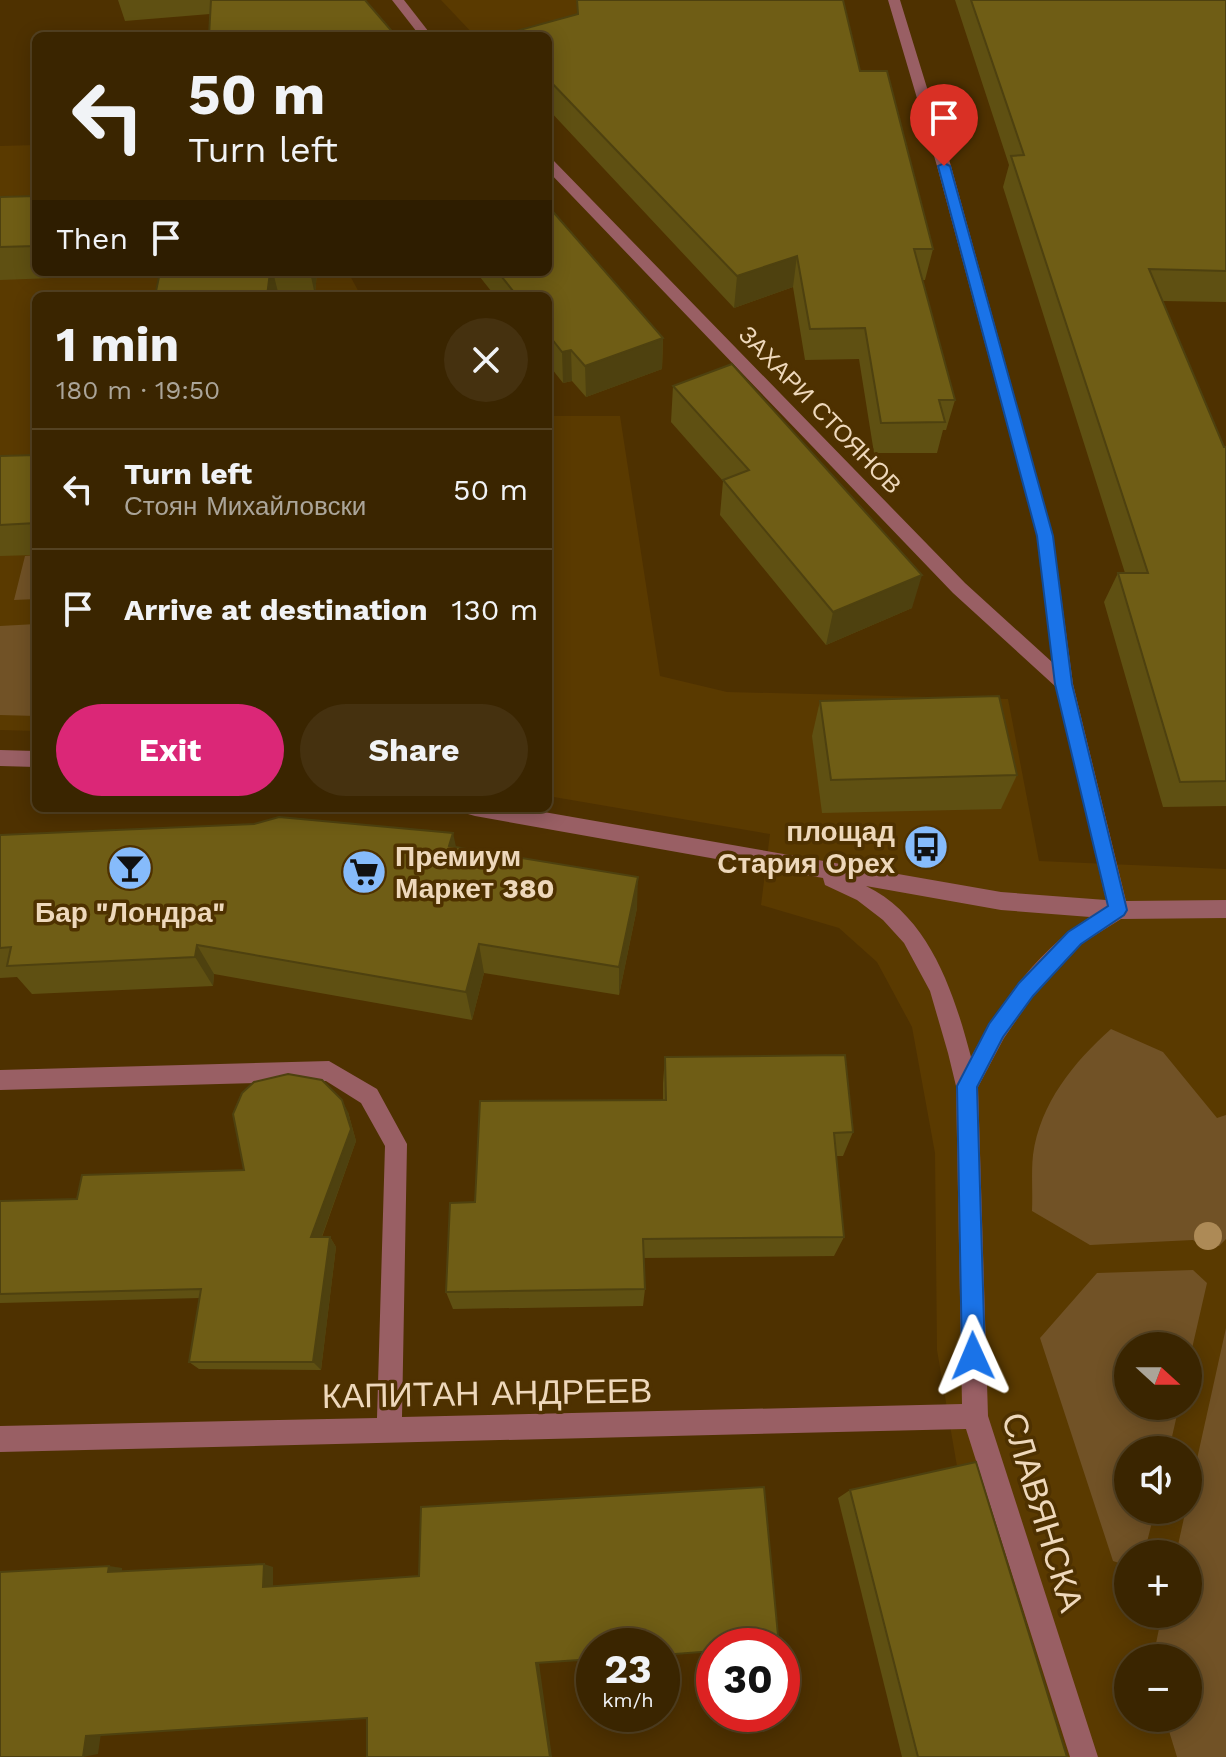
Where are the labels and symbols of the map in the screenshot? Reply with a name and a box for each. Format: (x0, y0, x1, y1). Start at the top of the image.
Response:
pin (910, 84, 978, 166)
street label: ЗАХАРИ СТОЯНОВ (733, 321, 907, 499)
place label: площад Стария Орех (717, 815, 895, 880)
bus stop icon: площад Стария Орех (902, 823, 950, 871)
place label: Премиум Маркет 380 (395, 840, 554, 905)
bar icon: Бар "Лондра" (106, 844, 154, 892)
supermarket icon: Премиум Маркет 380 (340, 848, 388, 896)
place label: Бар "Лондра" (35, 896, 225, 929)
position arrow (931, 1314, 1015, 1398)
north arrow (1114, 1332, 1202, 1420)
street label: КАПИТАН АНДРЕЕВ (321, 1370, 653, 1416)
street label: СЛАВЯНСКА (994, 1408, 1092, 1617)
speed limit sign: 30 (696, 1628, 800, 1732)

